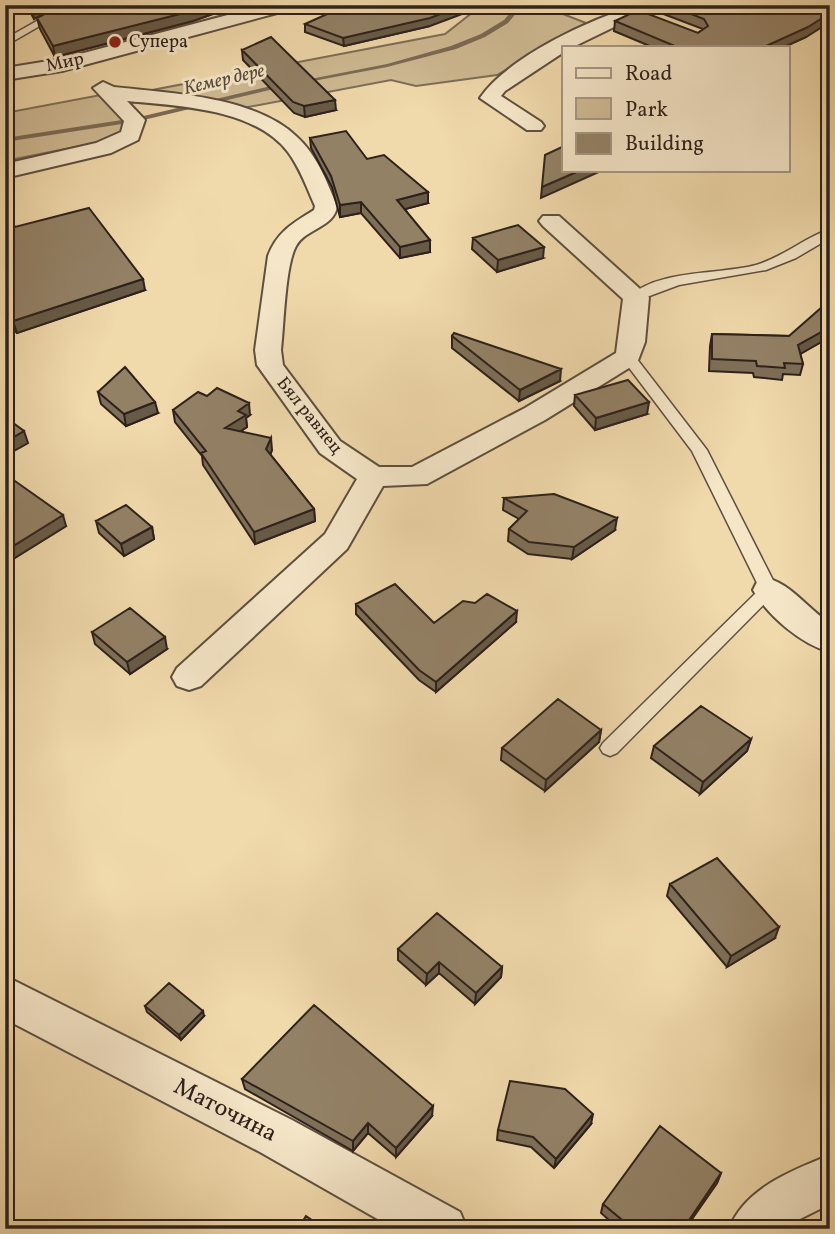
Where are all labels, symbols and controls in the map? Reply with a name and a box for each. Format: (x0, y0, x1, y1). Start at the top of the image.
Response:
place label: Супера (129, 30, 188, 55)
marker: Супера (107, 34, 123, 50)
legend (562, 46, 790, 172)
street label: Мир (44, 47, 86, 79)
water label: Кемер дере (181, 58, 267, 102)
text: Road (625, 60, 672, 89)
text: Park (625, 96, 668, 125)
text: Building (625, 130, 704, 159)
street label: Бял равнец (270, 372, 348, 460)
street label: Маточина (167, 1070, 283, 1152)

